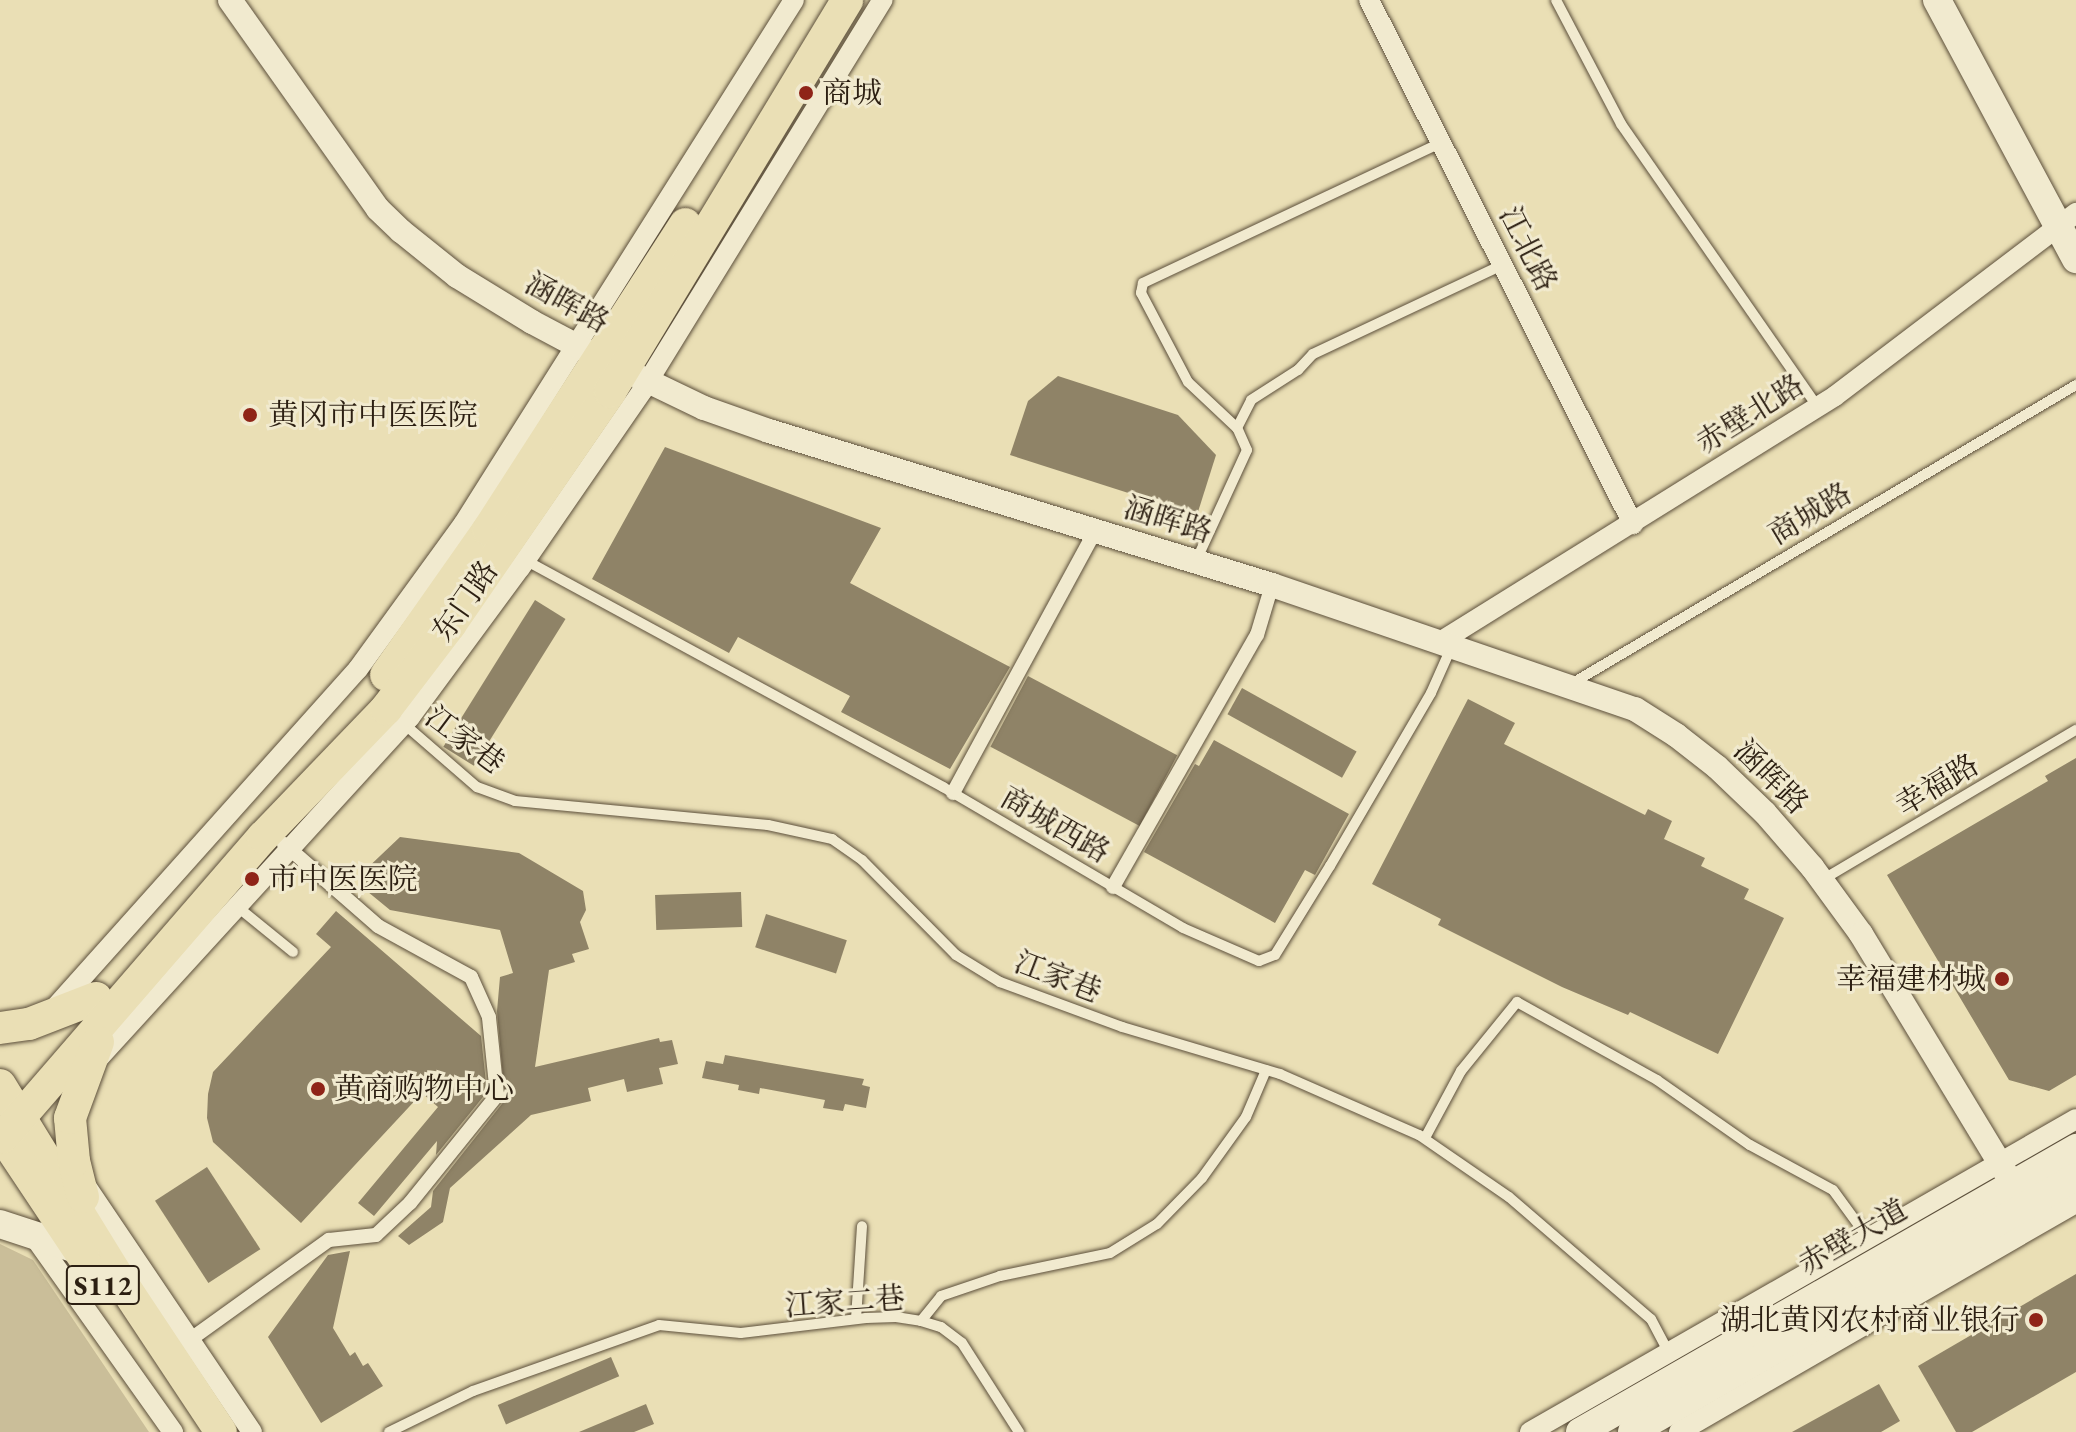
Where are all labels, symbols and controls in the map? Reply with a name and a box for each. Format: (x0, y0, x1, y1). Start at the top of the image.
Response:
place label: 商城 (822, 75, 882, 111)
marker: 商城 (797, 84, 815, 102)
street label: 江北路 (1492, 201, 1564, 297)
street label: 涵晖路 (519, 265, 615, 341)
street label: 赤壁北路 (1690, 367, 1810, 461)
place label: 黄冈市中医医院 (268, 397, 478, 433)
marker: 黄冈市中医医院 (239, 404, 261, 426)
street label: 商城路 (1762, 475, 1858, 553)
street label: 涵晖路 (1120, 490, 1216, 550)
street label: 东门路 (424, 554, 506, 648)
street label: 江家巷 (418, 699, 512, 781)
street label: 涵晖路 (1726, 732, 1816, 822)
street label: 幸福路 (1889, 746, 1985, 824)
street label: 商城西路 (994, 779, 1116, 871)
place label: 市中医医院 (268, 861, 418, 897)
marker: 市中医医院 (243, 870, 261, 888)
street label: 江家巷 (1010, 944, 1106, 1010)
place label: 幸福建材城 (1836, 961, 1986, 997)
marker: 幸福建材城 (1993, 970, 2011, 988)
place label: 黄商购物中心 (334, 1071, 514, 1107)
marker: 黄商购物中心 (309, 1080, 327, 1098)
street label: 赤壁大道 (1792, 1191, 1914, 1283)
road number: S112 (65, 1261, 141, 1309)
street label: 江家二巷 (784, 1280, 906, 1324)
place label: 湖北黄冈农村商业银行 (1720, 1302, 2020, 1338)
marker: 湖北黄冈农村商业银行 (2027, 1311, 2045, 1329)

